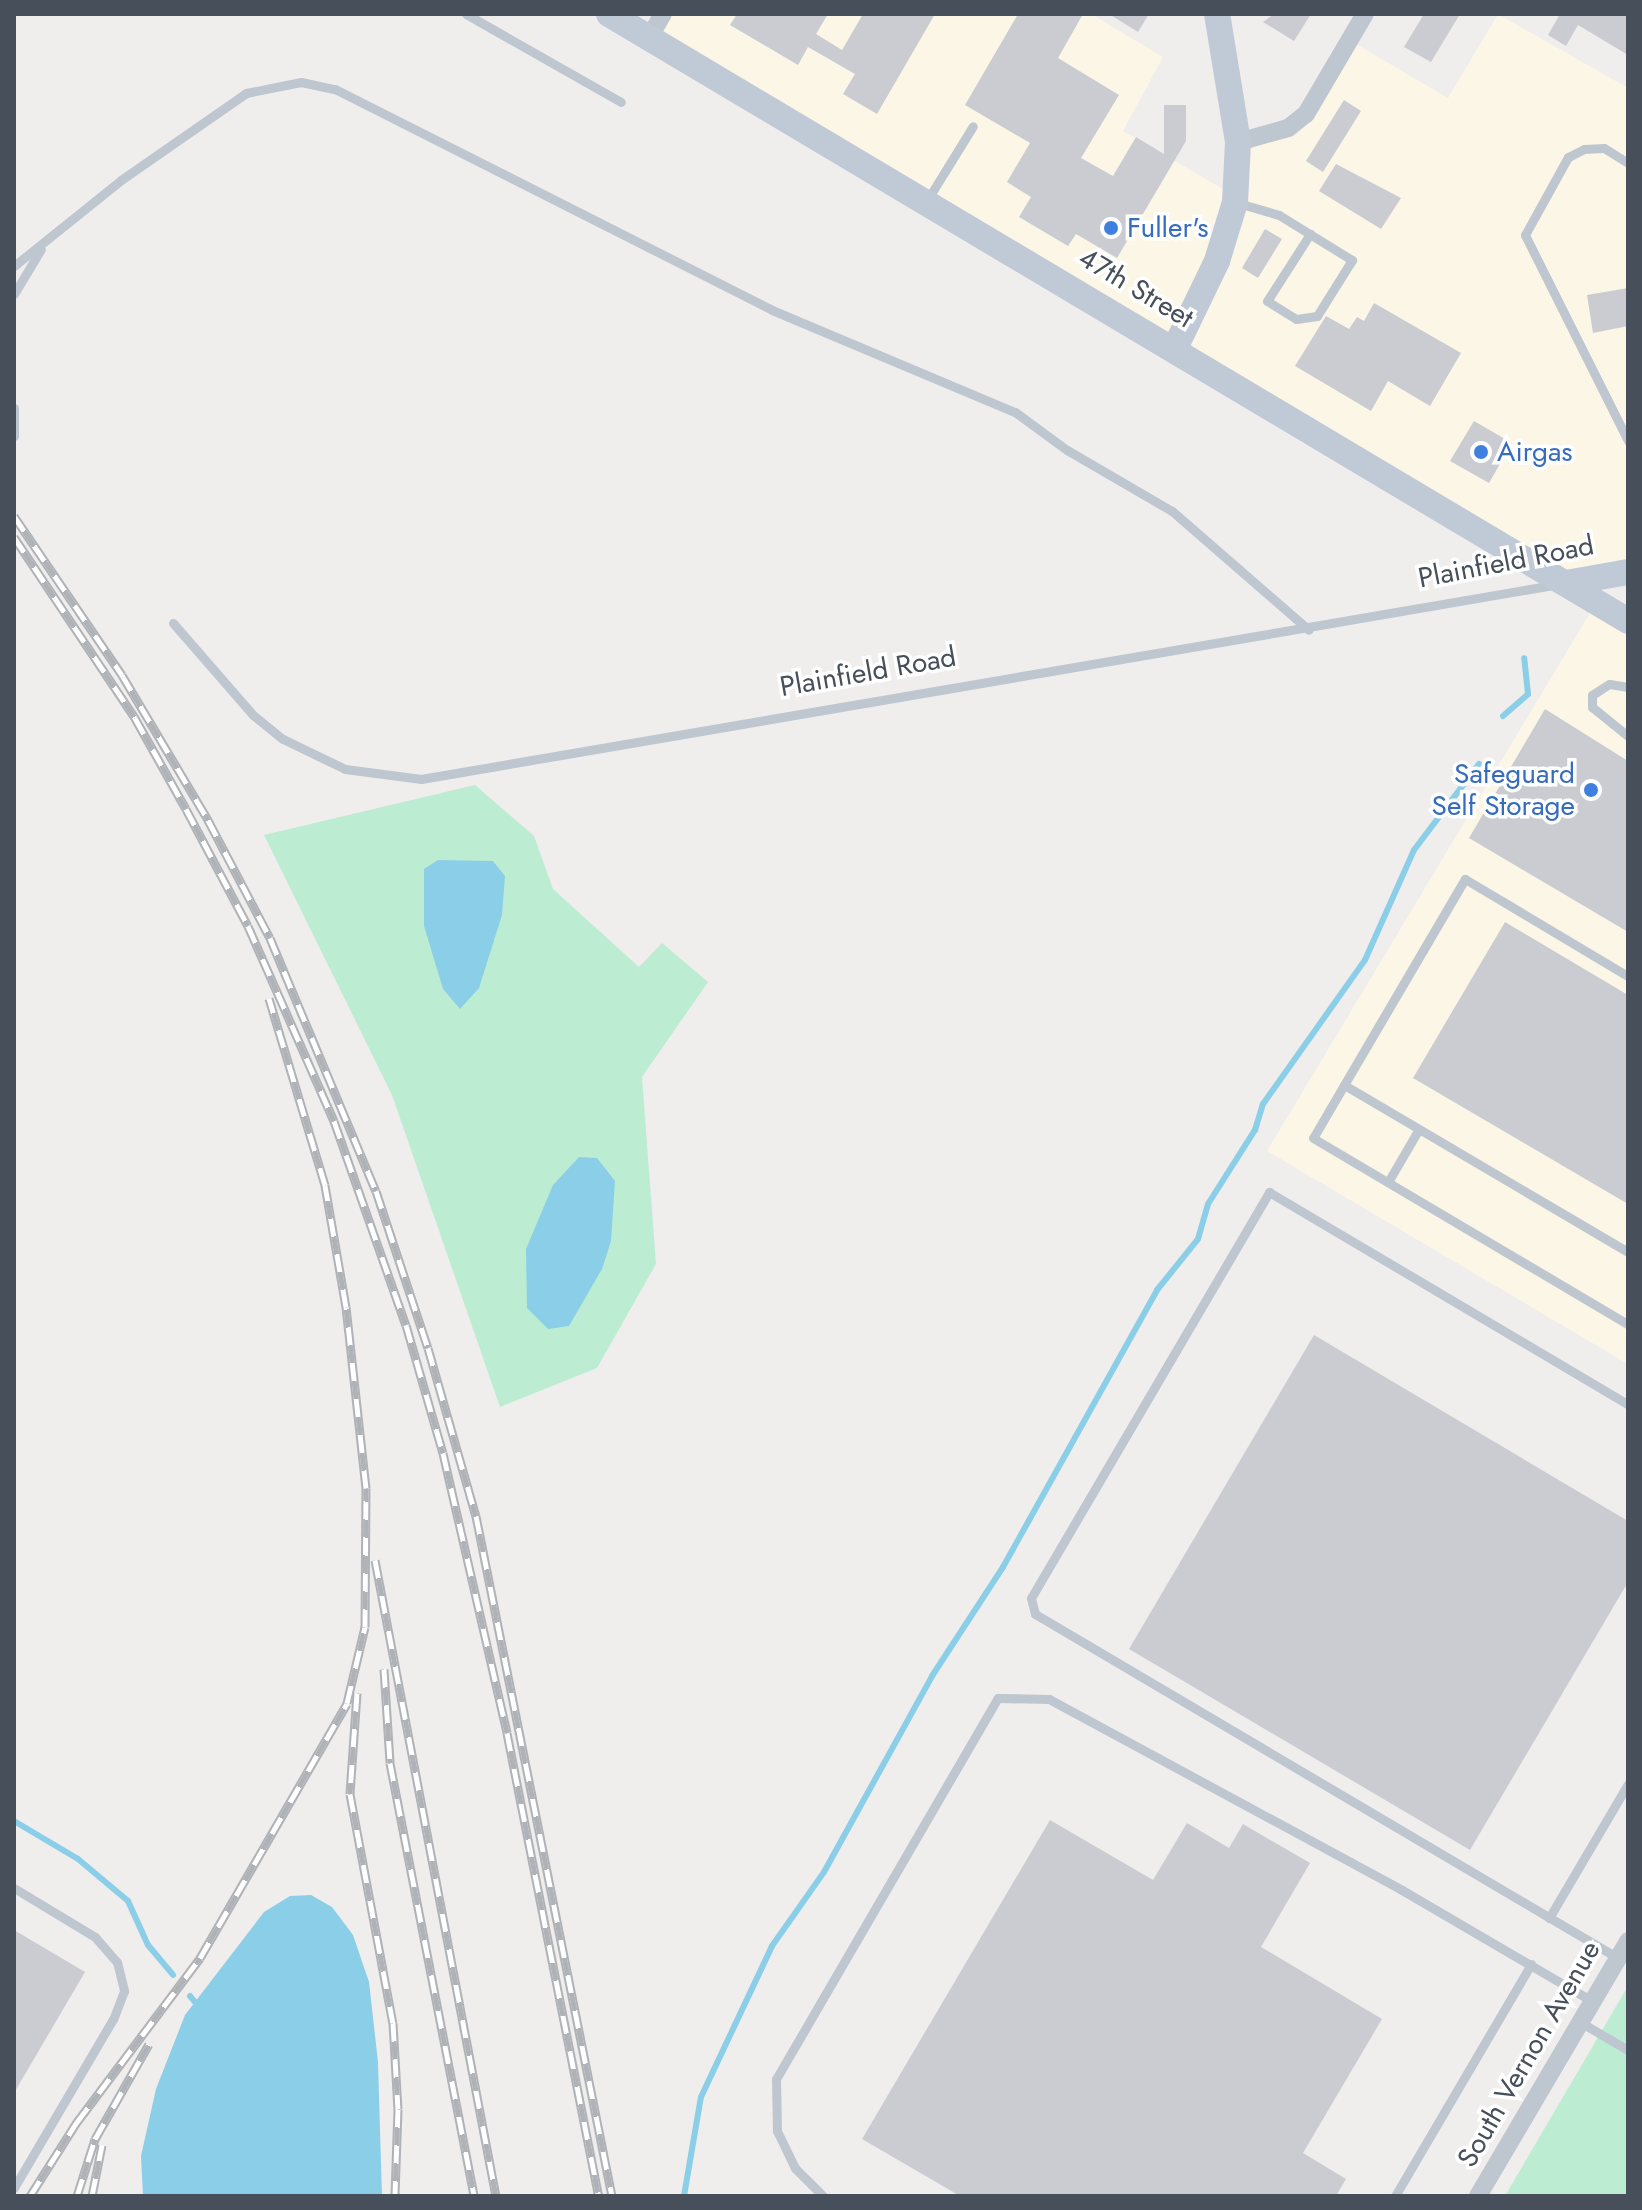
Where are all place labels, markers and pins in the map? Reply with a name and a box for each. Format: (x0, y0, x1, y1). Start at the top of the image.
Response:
place label: Fuller's (1127, 211, 1209, 245)
marker: Fuller's (1102, 219, 1120, 237)
place label: Airgas (1497, 435, 1573, 469)
marker: Airgas (1472, 443, 1490, 461)
place label: Safeguard Self Storage (1432, 757, 1575, 823)
marker: Safeguard Self Storage (1582, 781, 1600, 799)

